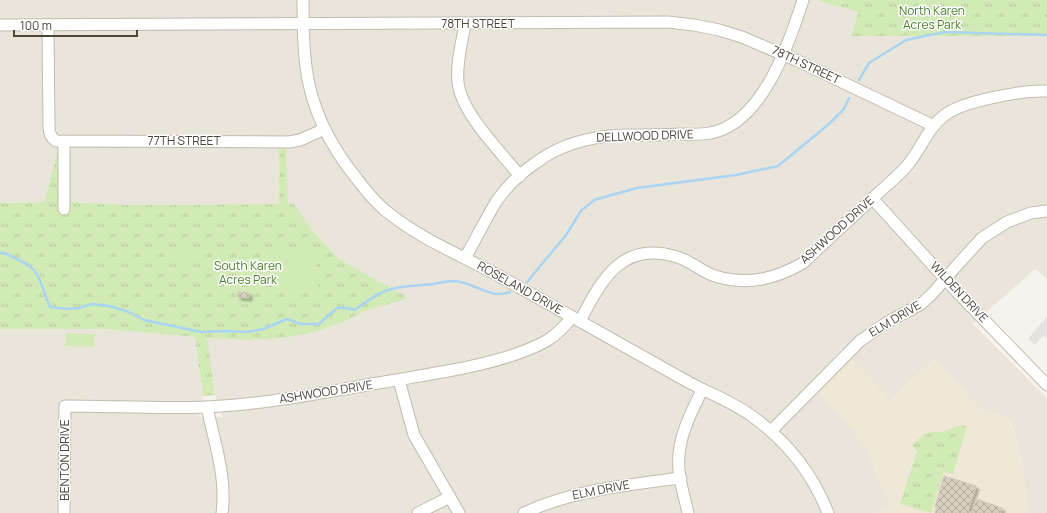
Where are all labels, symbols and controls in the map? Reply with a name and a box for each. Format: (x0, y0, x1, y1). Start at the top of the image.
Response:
park label: North Karen Acres Park (899, 2, 965, 33)
scale bar (14, 12, 137, 38)
street label: 78TH STREET (441, 15, 516, 32)
text: 100 m (20, 17, 52, 34)
street label: 78TH STREET (769, 41, 844, 88)
street label: DELLWOOD DRIVE (596, 125, 694, 146)
street label: 77TH STREET (147, 132, 221, 149)
street label: ASHWOOD DRIVE (796, 192, 878, 267)
park label: South Karen Acres Park (214, 257, 282, 288)
street label: ROSELAND DRIVE (474, 257, 566, 318)
street label: WILDEN DRIVE (926, 257, 992, 326)
street label: ELM DRIVE (866, 296, 924, 341)
street label: ASHWOOD DRIVE (278, 376, 374, 407)
street label: BENTON DRIVE (56, 419, 73, 501)
street label: ELM DRIVE (571, 476, 631, 503)

